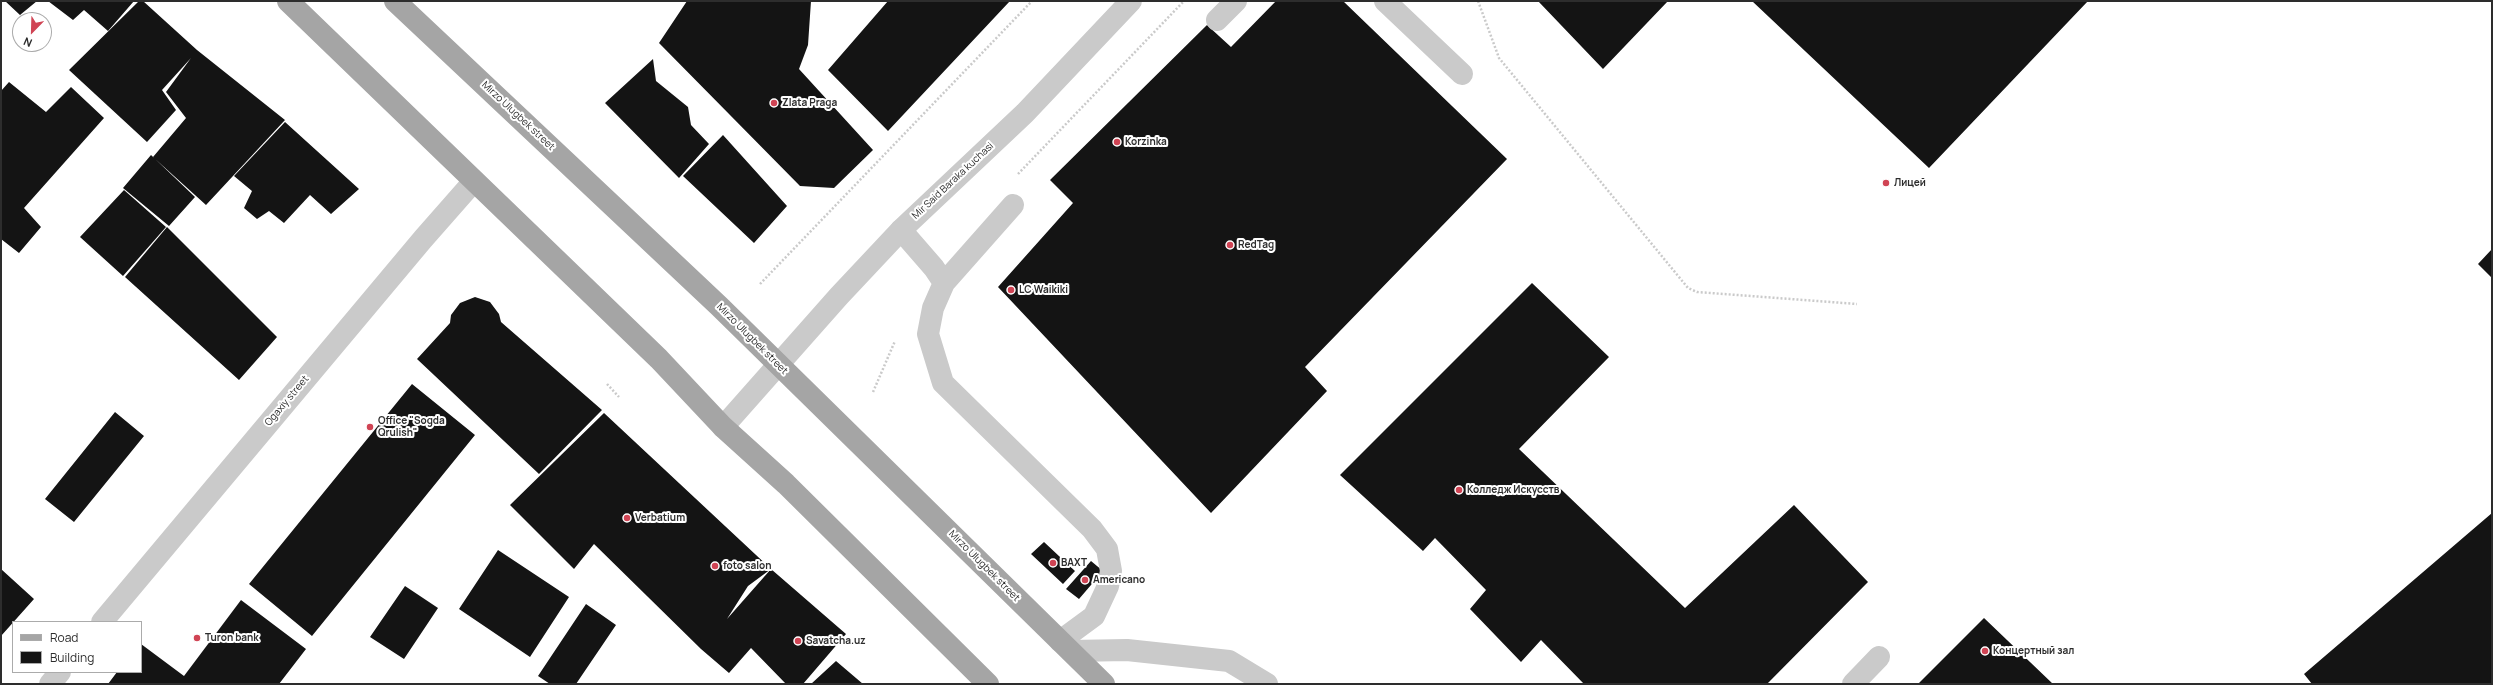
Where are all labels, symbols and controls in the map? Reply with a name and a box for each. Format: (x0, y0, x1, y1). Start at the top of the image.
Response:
north arrow (12, 12, 52, 52)
text: N (21, 34, 34, 51)
street label: Mirzo Ulugbek street (479, 79, 557, 153)
place label: Zlata Praga (782, 97, 837, 109)
marker: Zlata Praga (769, 98, 779, 108)
place label: Korzinka (1125, 136, 1167, 148)
marker: Korzinka (1112, 137, 1122, 147)
street label: Mir Said Baraka kuchasi (910, 140, 996, 222)
place label: Лицей (1894, 177, 1926, 189)
marker: Лицей (1881, 178, 1891, 188)
place label: RedTag (1238, 239, 1274, 251)
marker: RedTag (1225, 240, 1235, 250)
place label: LC Waikiki (1019, 284, 1068, 296)
marker: LC Waikiki (1006, 285, 1016, 295)
street label: Mirzo Ulugbek street (714, 301, 790, 377)
street label: Ogaxiy street (262, 373, 312, 429)
place label: Office "Sogda Qrulish" (378, 415, 445, 438)
marker: Office "Sogda Qrulish" (365, 422, 375, 432)
place label: Колледж Искусств (1467, 484, 1559, 496)
marker: Колледж Искусств (1454, 485, 1464, 495)
place label: Verbatium (635, 512, 685, 524)
marker: Verbatium (622, 513, 632, 523)
street label: Mirzo Ulugbek street (946, 528, 1022, 604)
place label: BAXT (1061, 557, 1087, 569)
marker: BAXT (1048, 558, 1058, 568)
place label: foto salon (723, 560, 771, 572)
marker: foto salon (710, 561, 720, 571)
place label: Americano (1093, 574, 1145, 586)
marker: Americano (1080, 575, 1090, 585)
legend (12, 621, 142, 673)
text: Road (50, 629, 78, 646)
place label: Turon bank (205, 632, 259, 644)
marker: Turon bank (192, 633, 202, 643)
place label: Savatcha.uz (806, 635, 866, 647)
marker: Savatcha.uz (793, 636, 803, 646)
place label: Концертный зал (1993, 645, 2074, 657)
marker: Концертный зал (1980, 646, 1990, 656)
text: Building (50, 649, 94, 666)

